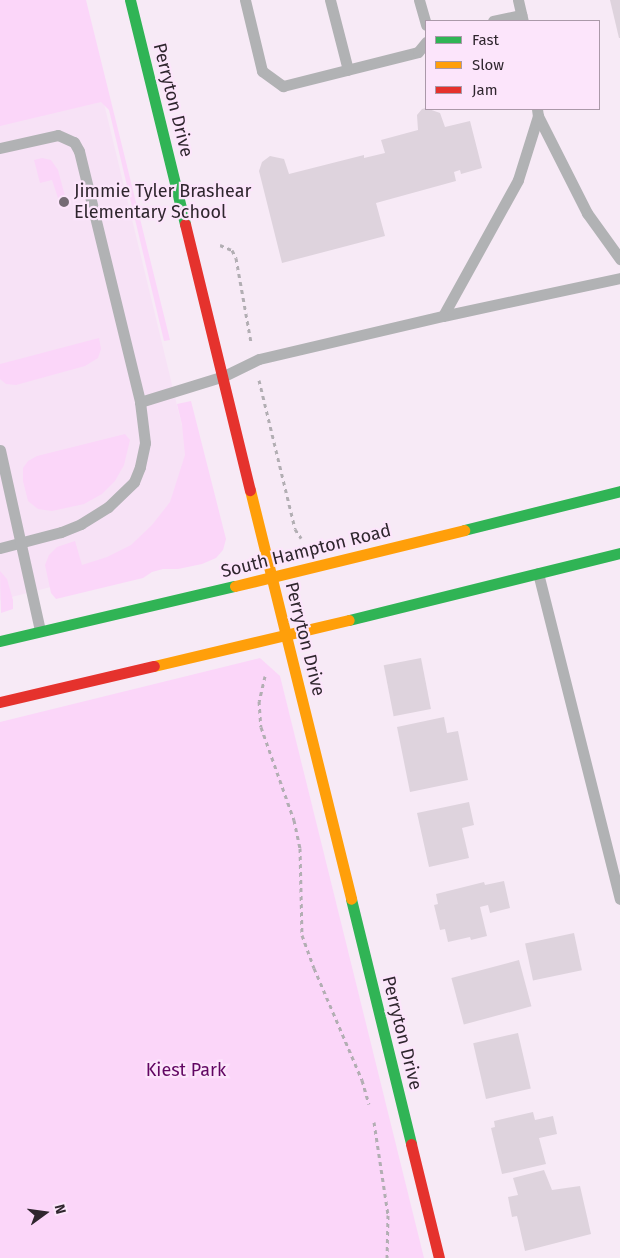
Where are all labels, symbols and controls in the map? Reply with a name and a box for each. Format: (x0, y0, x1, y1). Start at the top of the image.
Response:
legend (425, 20, 600, 110)
text: Fast (472, 31, 499, 49)
street label: Perryton Drive (148, 41, 198, 159)
text: Slow (472, 56, 504, 74)
text: Jam (472, 81, 498, 99)
place label: Jimmie Tyler Brashear Elementary School (74, 181, 251, 223)
marker: Jimmie Tyler Brashear Elementary School (58, 196, 70, 208)
street label: South Hampton Road (219, 519, 393, 583)
street label: Perryton Drive (280, 580, 330, 698)
street label: Perryton Drive (377, 974, 427, 1092)
park label: Kiest Park (146, 1059, 226, 1081)
north arrow (20, 1188, 70, 1238)
text: N (51, 1203, 69, 1216)

